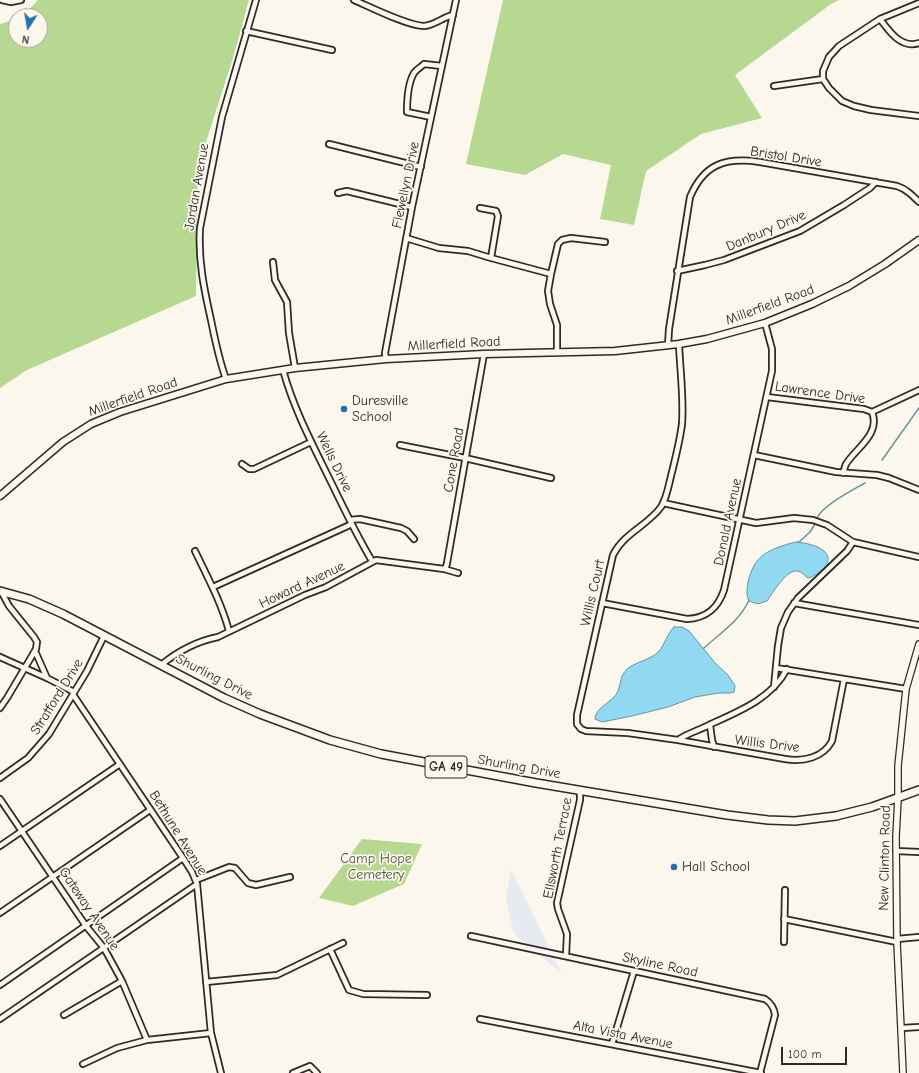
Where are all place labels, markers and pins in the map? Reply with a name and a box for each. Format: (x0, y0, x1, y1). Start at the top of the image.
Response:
place label: Duresville School (352, 393, 408, 426)
marker: Duresville School (339, 404, 349, 414)
place label: Hall School (682, 859, 750, 875)
marker: Hall School (669, 862, 679, 872)

